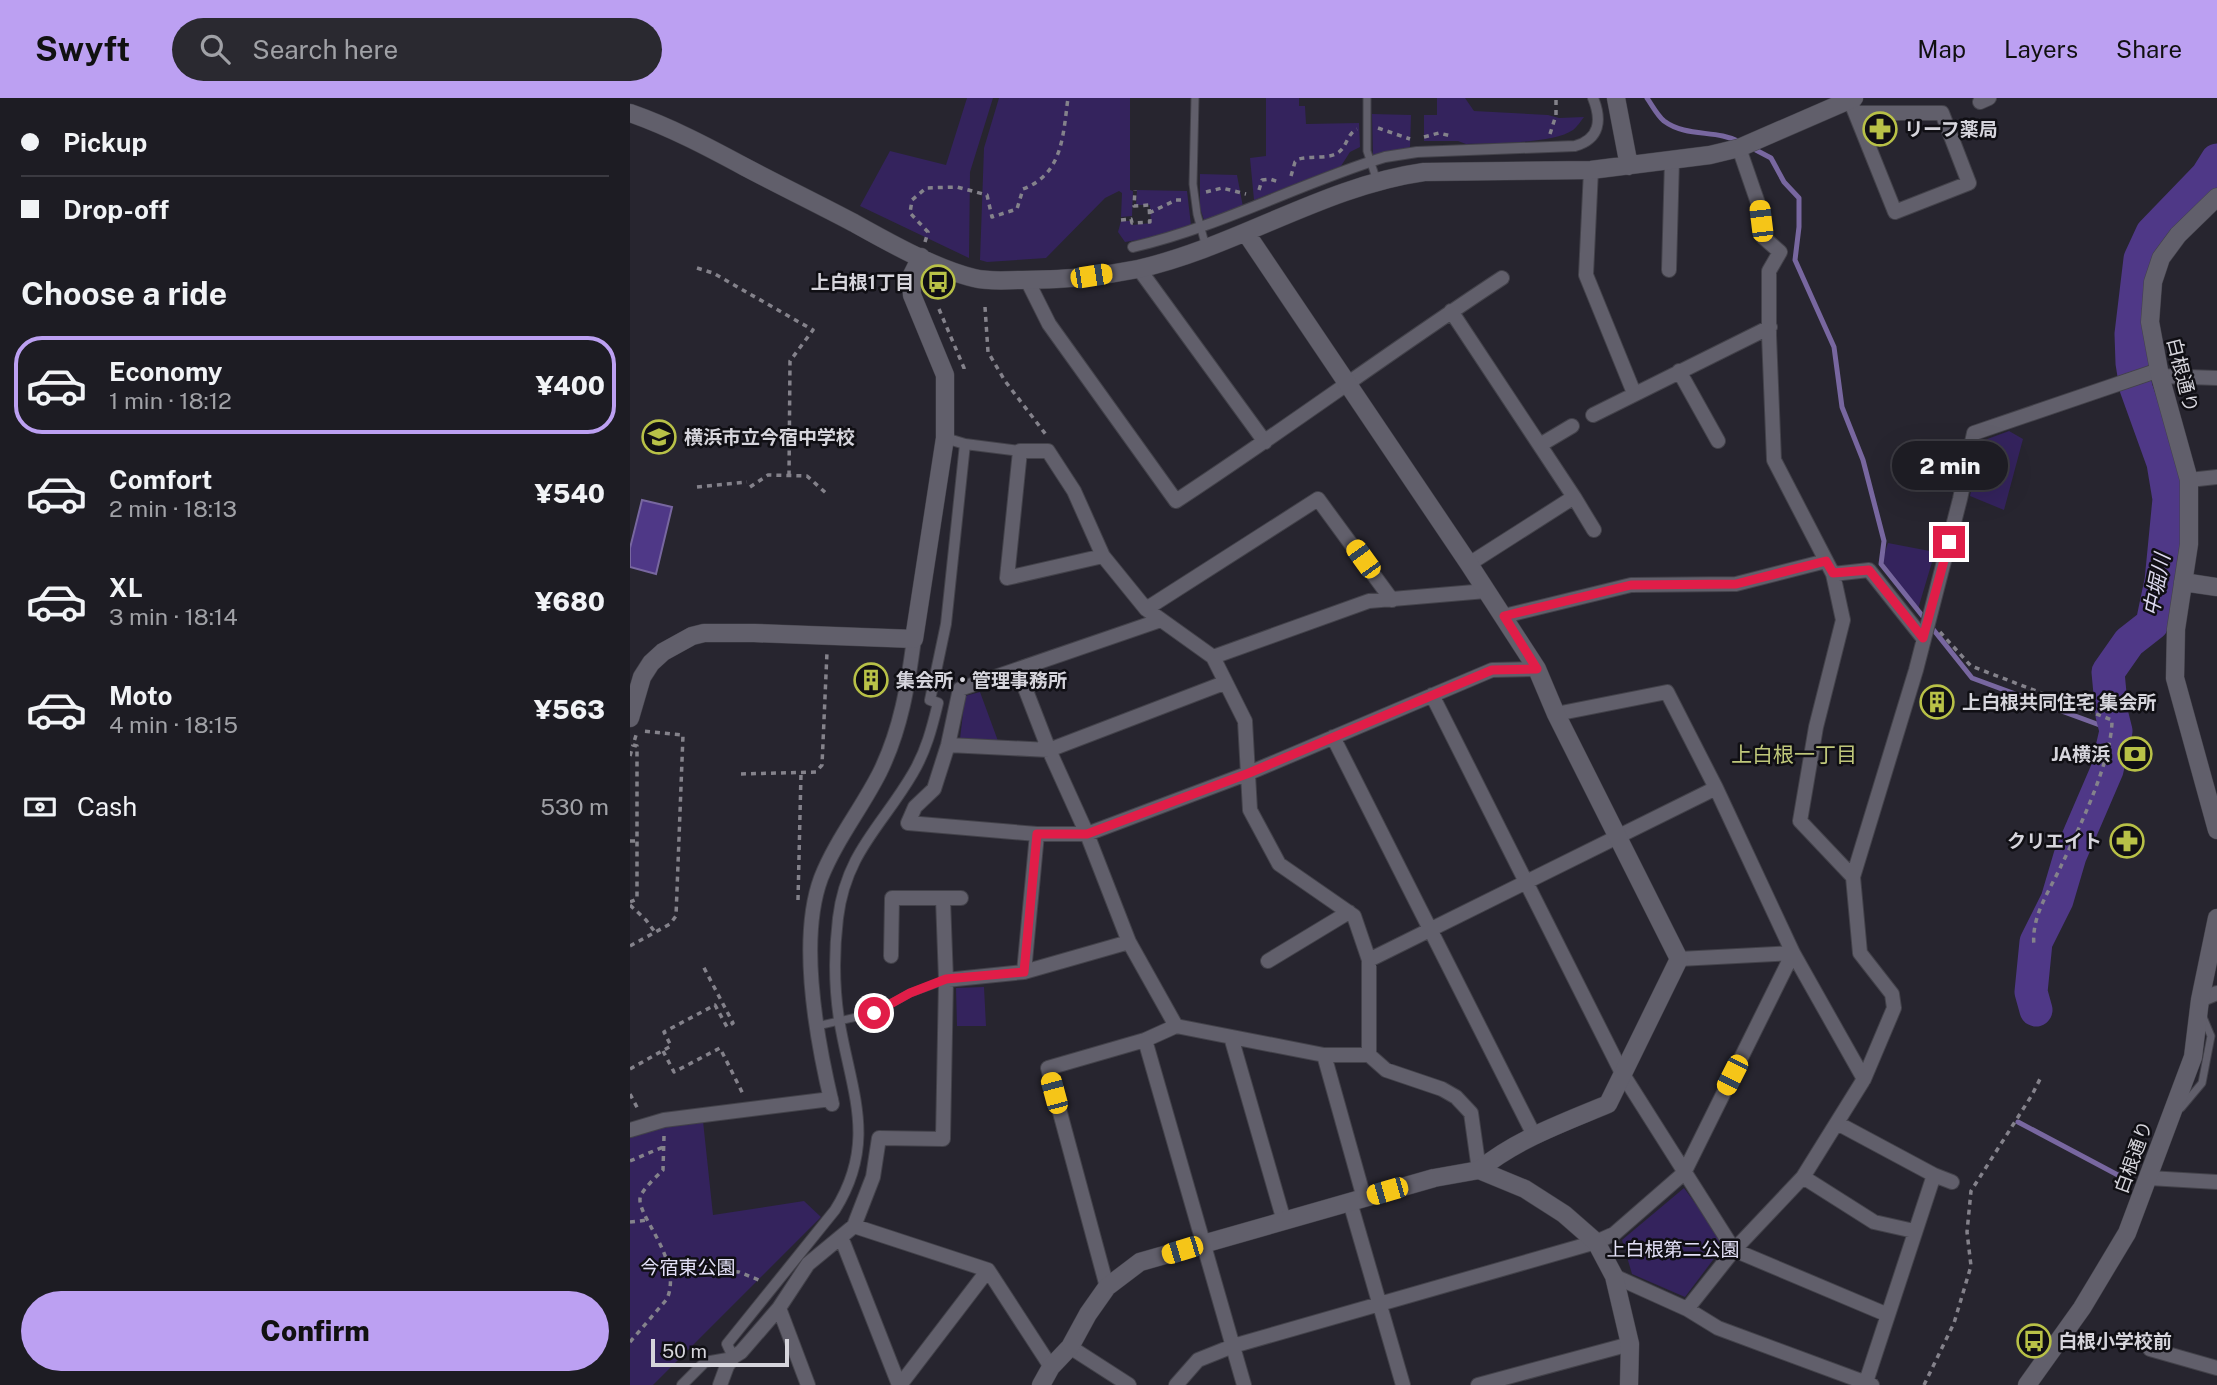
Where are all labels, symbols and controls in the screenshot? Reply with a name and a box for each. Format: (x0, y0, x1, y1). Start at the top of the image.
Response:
search box (172, 18, 662, 81)
text: Swyft (35, 30, 130, 68)
icon: search (196, 30, 234, 68)
text: Search here (252, 34, 398, 65)
text: Map (1917, 35, 1966, 63)
text: Layers (2004, 35, 2078, 63)
text: Share (2116, 35, 2182, 63)
pharmacy icon: リーフ薬局 (1861, 110, 1899, 148)
place label: リーフ薬局 (1904, 118, 1998, 140)
text: Pickup (63, 127, 147, 158)
text: Drop-off (63, 194, 169, 225)
car (1749, 199, 1774, 243)
car (1069, 262, 1114, 290)
bus stop icon: 上白根1丁目 (919, 263, 957, 301)
place label: 上白根1丁目 (811, 271, 914, 293)
text: Choose a ride (21, 275, 227, 312)
street label: 白根通り (2163, 335, 2203, 415)
icon: car (25, 354, 88, 417)
text: Economy (109, 356, 222, 387)
text: ¥400 (536, 370, 605, 401)
text: 1 min · 18:12 (109, 387, 232, 414)
school or university icon: 横浜市立今宿中学校 (640, 418, 678, 456)
place label: 横浜市立今宿中学校 (684, 426, 855, 448)
callout: 2 min (1891, 440, 2007, 490)
text: 2 min (1919, 452, 1981, 479)
icon: car (25, 462, 88, 525)
text: Comfort (109, 464, 212, 495)
text: ¥540 (535, 478, 605, 509)
text: 2 min · 18:13 (109, 495, 237, 522)
route end (1933, 526, 1965, 558)
car (1343, 536, 1384, 582)
water label: 中堀川 (2138, 550, 2175, 618)
icon: car (25, 570, 88, 633)
text: XL (109, 572, 143, 603)
text: ¥680 (535, 586, 605, 617)
text: 3 min · 18:14 (109, 603, 238, 630)
building icon: 集会所・管理事務所 (852, 661, 890, 699)
place label: 集会所・管理事務所 (896, 669, 1067, 691)
icon: car (25, 678, 88, 741)
text: Moto (109, 680, 172, 711)
building icon: 上白根共同住宅 集会所 (1918, 683, 1956, 721)
place label: 上白根共同住宅 集会所 (1962, 691, 2156, 713)
text: ¥563 (534, 694, 605, 725)
text: 4 min · 18:15 (109, 711, 238, 738)
bank icon: JA横浜 (2116, 735, 2154, 773)
district label: 上白根一丁目 (1731, 742, 1857, 767)
place label: JA横浜 (2051, 743, 2110, 765)
icon: cash (21, 788, 59, 826)
text: Cash (77, 791, 137, 822)
text: 530 m (540, 793, 609, 820)
pharmacy icon: クリエイト (2108, 822, 2146, 860)
place label: クリエイト (2007, 830, 2102, 852)
route start (858, 997, 890, 1029)
car (1714, 1052, 1751, 1098)
car (1039, 1070, 1070, 1116)
street label: 白根通り (2110, 1118, 2156, 1196)
car (1364, 1175, 1411, 1207)
car (1159, 1234, 1206, 1266)
park label: 上白根第二公園 (1606, 1238, 1740, 1260)
park label: 今宿東公園 (640, 1256, 736, 1278)
button: Confirm (21, 1291, 609, 1371)
bus stop icon: 白根小学校前 (2015, 1322, 2053, 1360)
place label: 白根小学校前 (2058, 1330, 2172, 1352)
scale bar (651, 1336, 789, 1368)
text: 50 m (662, 1340, 707, 1362)

